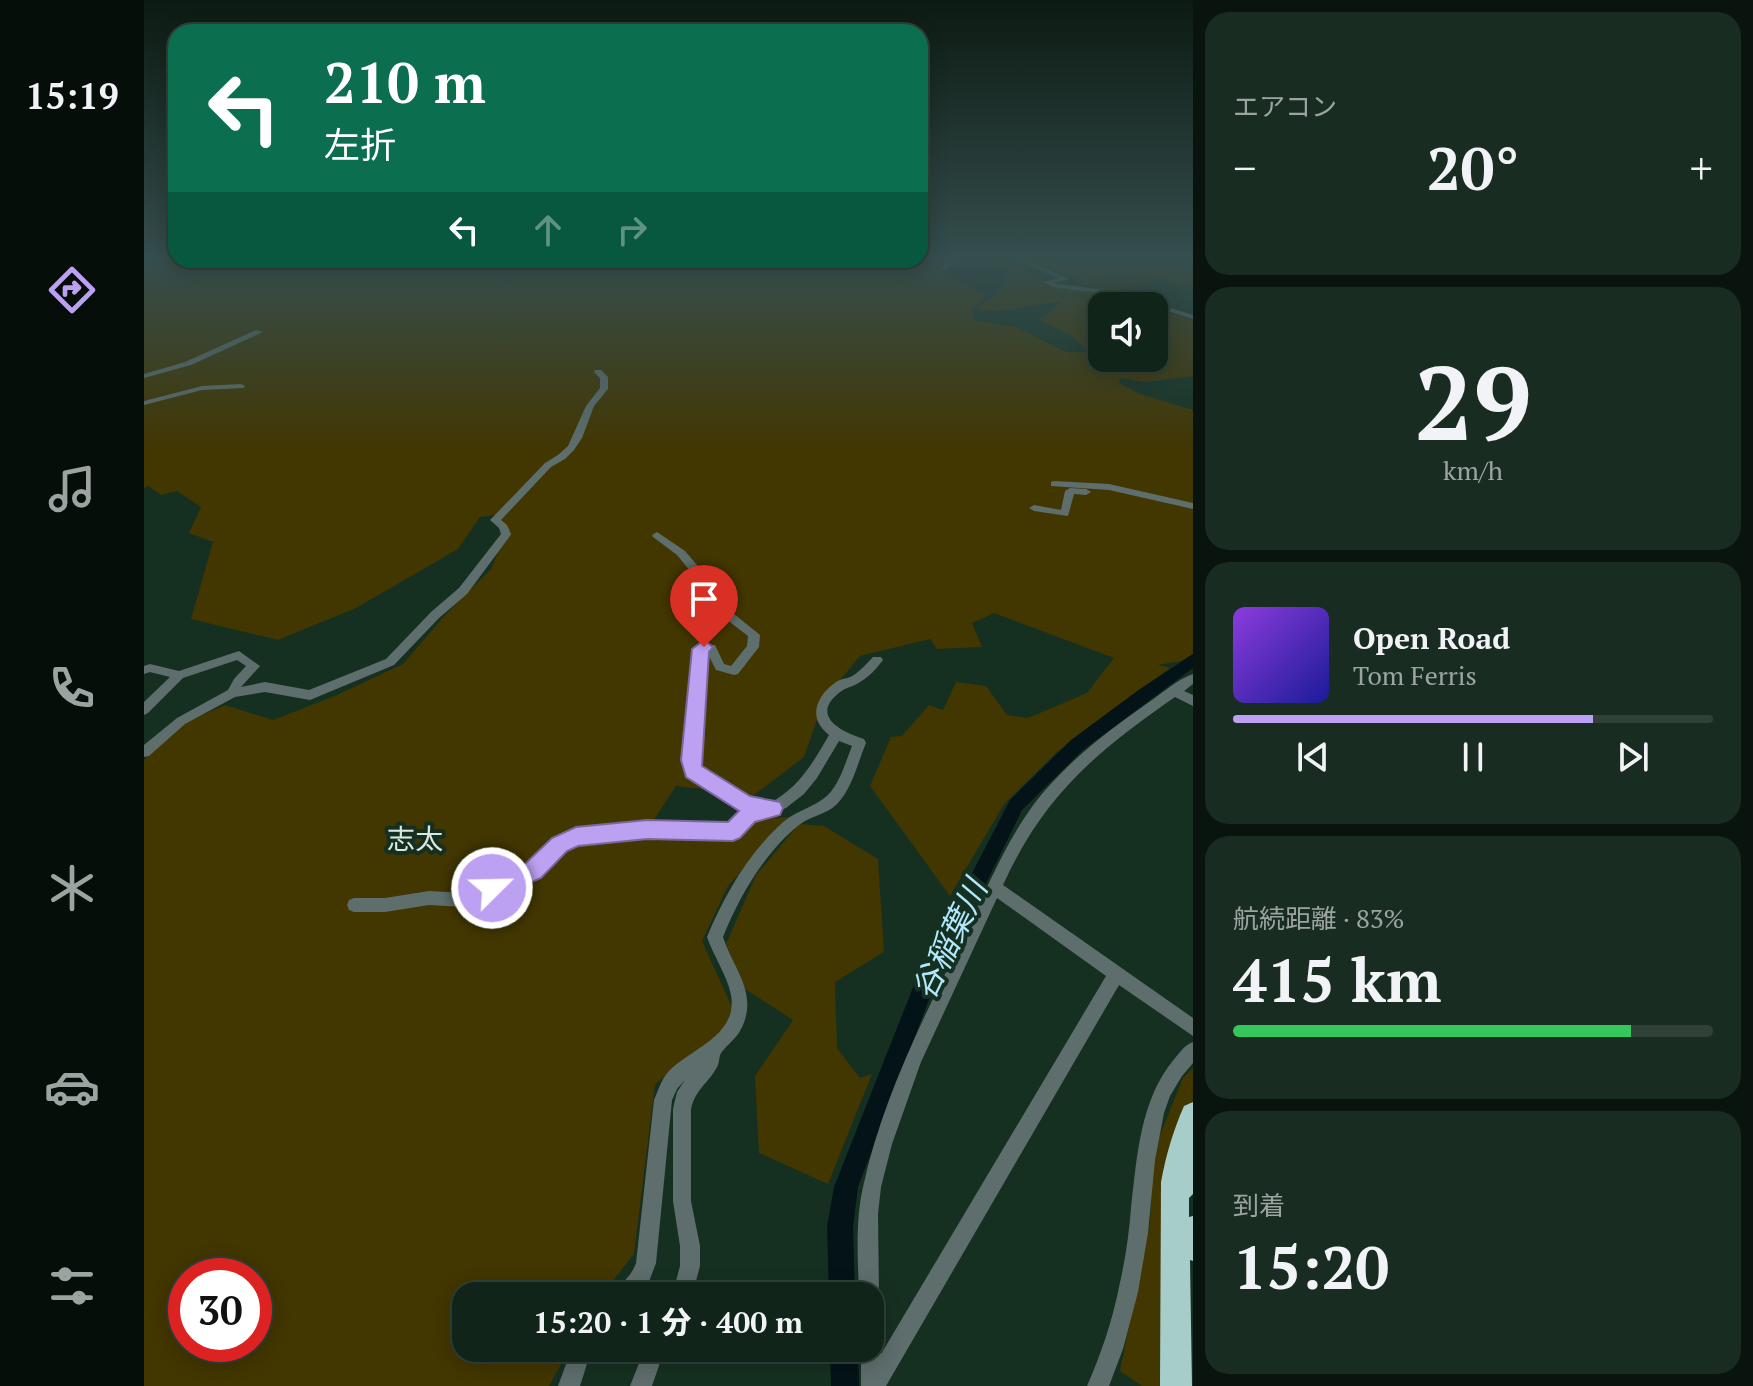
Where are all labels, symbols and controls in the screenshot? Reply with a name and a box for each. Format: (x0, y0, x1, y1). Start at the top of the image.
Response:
text: 210 m (324, 45, 486, 119)
icon: left (192, 56, 296, 160)
text: 15:19 (25, 72, 119, 119)
text: エアコン (1233, 89, 1337, 123)
text: 左折 (324, 121, 396, 168)
text: 20° (1427, 128, 1519, 207)
text: − (1233, 138, 1256, 197)
text: + (1690, 138, 1713, 197)
icon: left (442, 208, 486, 252)
icon: ahead (526, 208, 570, 252)
icon: right (610, 208, 654, 252)
icon: directions (44, 262, 100, 318)
map controls (1088, 292, 1168, 372)
button: sound (1088, 292, 1168, 372)
text: 29 (1414, 332, 1532, 470)
text: km/h (1443, 453, 1503, 487)
icon: music (44, 461, 100, 517)
pin (670, 565, 738, 647)
icon: arrive (682, 577, 726, 621)
text: Open Road (1353, 618, 1510, 658)
text: Tom Ferris (1353, 658, 1477, 692)
icon: phone (44, 660, 100, 716)
icon: previous (1291, 735, 1335, 779)
icon: pause (1451, 735, 1495, 779)
icon: next (1611, 735, 1655, 779)
district label: 志太 (387, 820, 443, 857)
position arrow (450, 846, 534, 930)
icon: climate (44, 860, 100, 916)
water label: 谷稲葉川 (902, 870, 997, 1006)
text: 航続距離 · 83% (1233, 901, 1405, 935)
text: 415 km (1233, 940, 1441, 1019)
icon: car (44, 1059, 100, 1115)
text: 到着 (1233, 1188, 1285, 1222)
text: 15:20 (1233, 1227, 1389, 1306)
icon: filters (44, 1258, 100, 1314)
speed limit sign: 30 (168, 1258, 272, 1362)
text: 15:20 · 1 分 · 400 m (533, 1302, 803, 1342)

